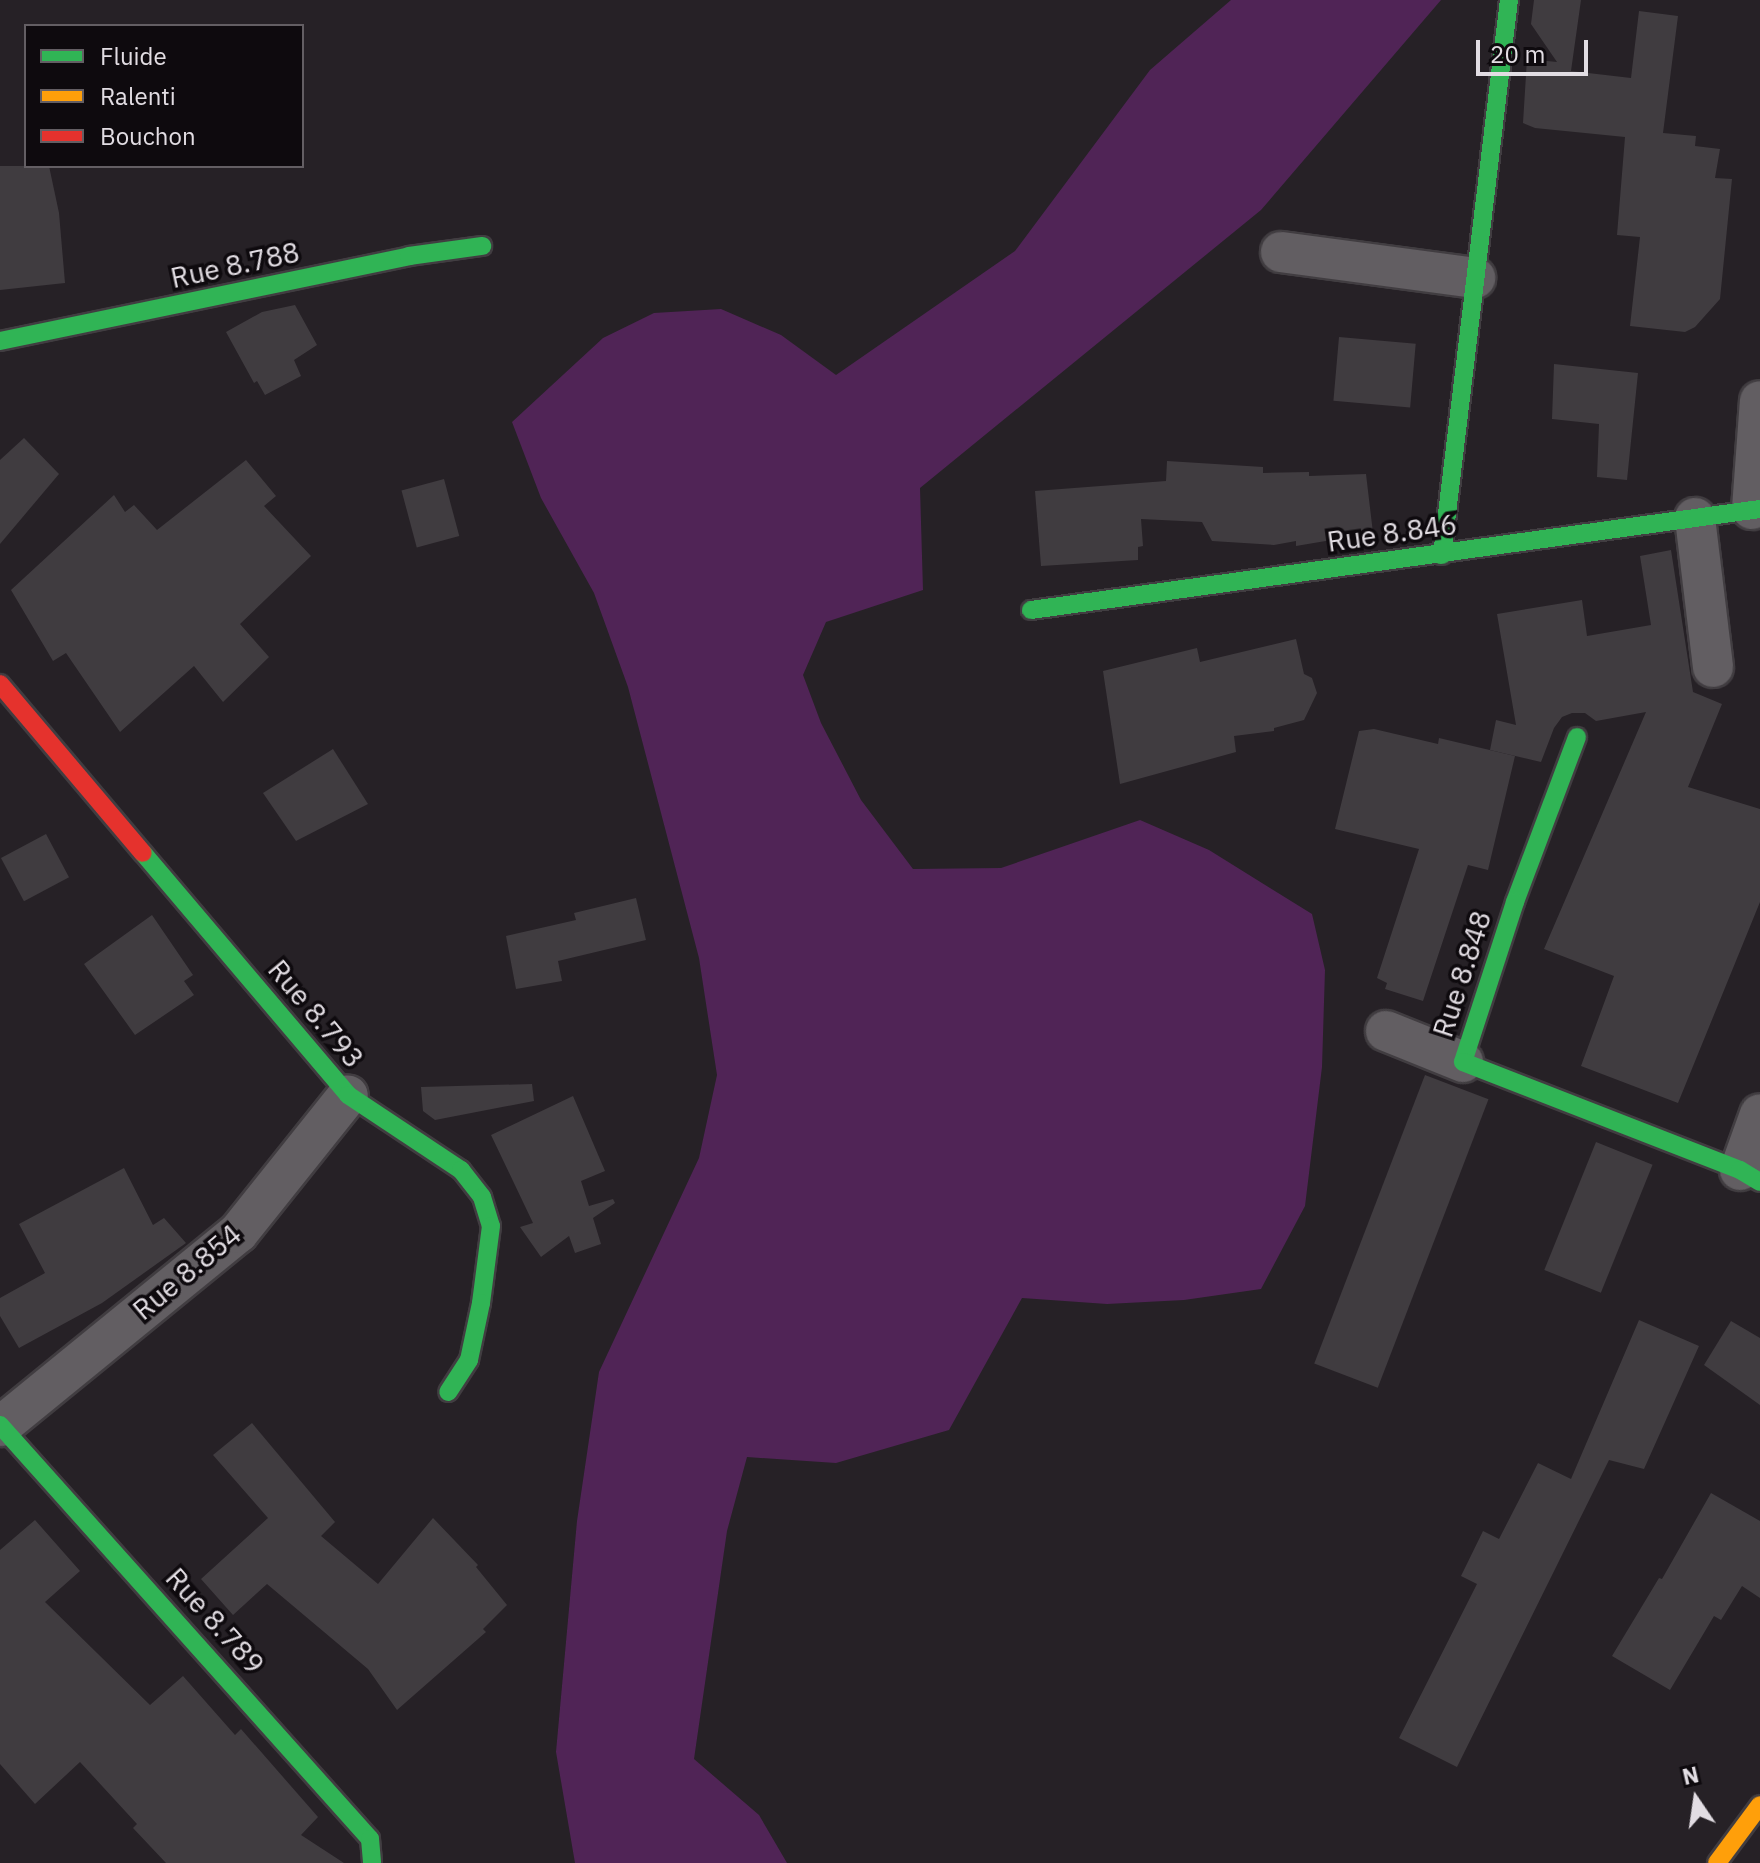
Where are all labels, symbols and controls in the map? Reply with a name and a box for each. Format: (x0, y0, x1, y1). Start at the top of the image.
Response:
legend (24, 24, 304, 168)
scale bar (1480, 24, 1592, 74)
text: 20 m (1490, 38, 1545, 70)
text: Fluide (100, 40, 167, 72)
text: Ralenti (100, 80, 176, 112)
text: Bouchon (100, 120, 196, 152)
street label: Rue 8.788 (168, 235, 302, 295)
street label: Rue 8.846 (1325, 507, 1459, 559)
street label: Rue 8.848 (1426, 907, 1498, 1041)
street label: Rue 8.793 (261, 953, 371, 1075)
street label: Rue 8.854 (126, 1217, 248, 1327)
street label: Rue 8.789 (159, 1561, 271, 1681)
north arrow (1656, 1759, 1736, 1839)
text: N (1679, 1759, 1702, 1791)

